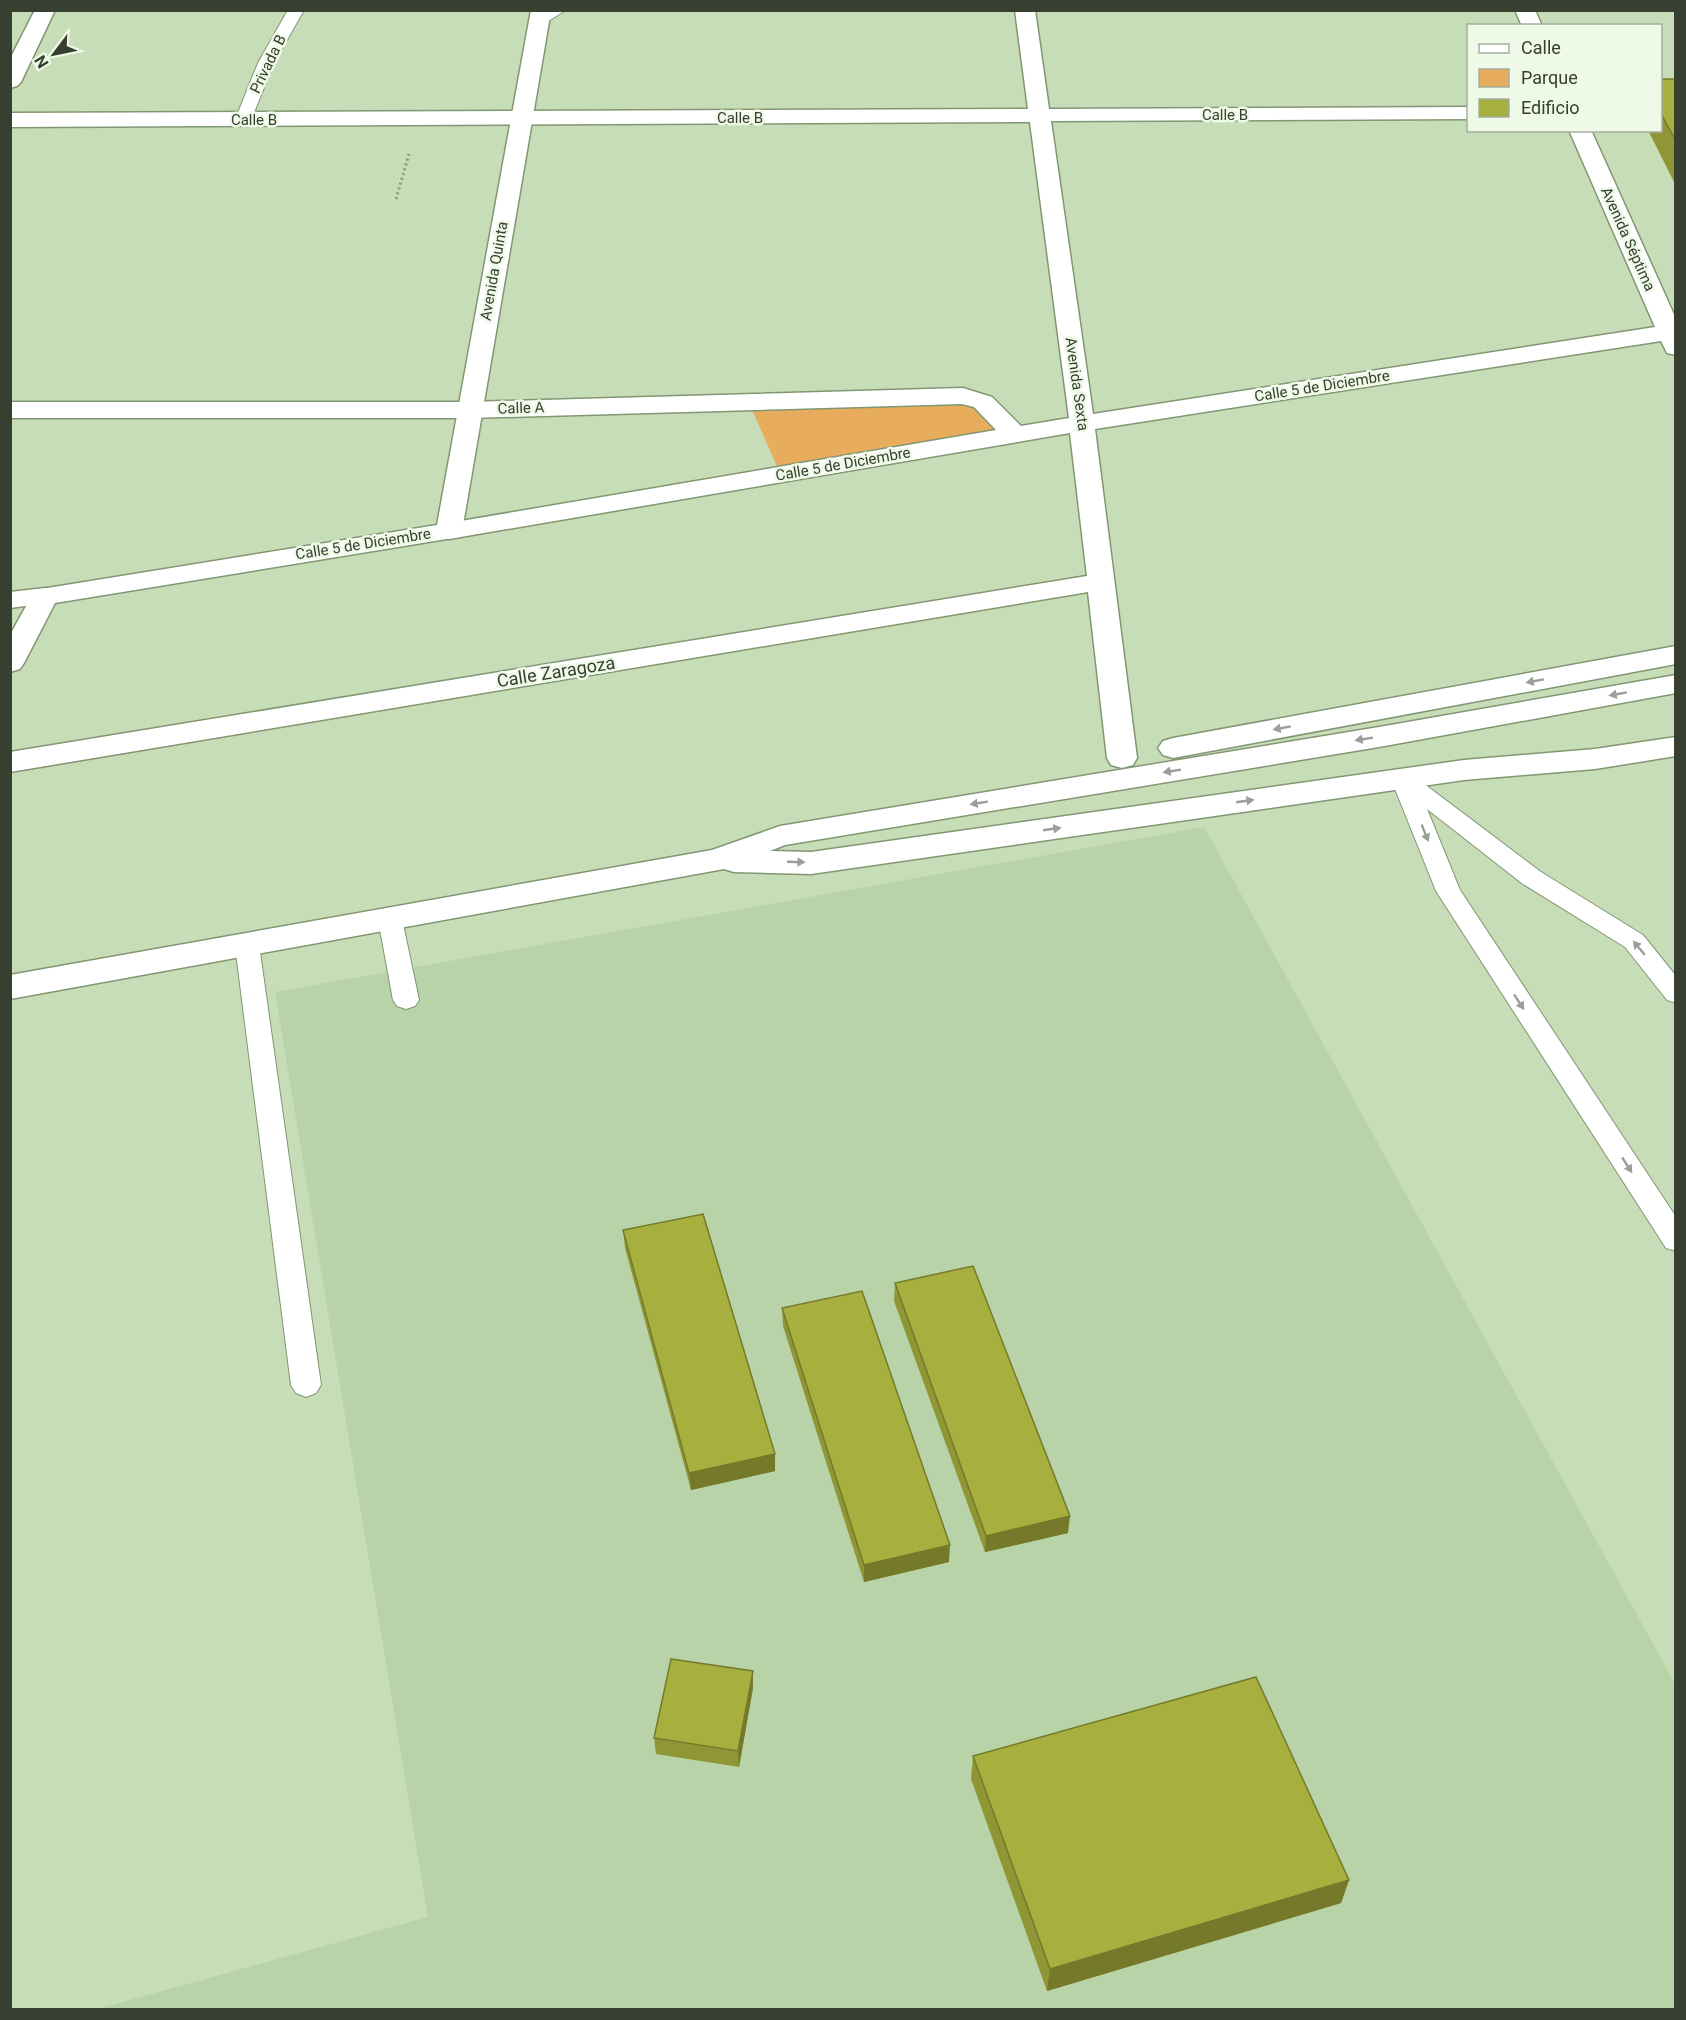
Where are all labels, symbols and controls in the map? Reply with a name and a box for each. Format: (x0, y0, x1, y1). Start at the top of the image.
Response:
north arrow (24, 24, 84, 84)
legend (1467, 24, 1662, 132)
street label: Privada B (246, 32, 290, 96)
text: Calle (1521, 37, 1561, 58)
text: N (31, 52, 53, 72)
text: Parque (1521, 67, 1578, 88)
text: Edificio (1521, 97, 1580, 118)
street label: Calle B (1202, 106, 1248, 124)
street label: Calle B (717, 109, 763, 127)
street label: Calle B (231, 111, 277, 129)
street label: Avenida Séptima (1597, 184, 1659, 294)
street label: Avenida Quinta (476, 220, 512, 322)
street label: Avenida Sexta (1062, 336, 1092, 432)
street label: Calle 5 de Diciembre (1253, 366, 1391, 406)
street label: Calle A (497, 398, 545, 418)
street label: Calle 5 de Diciembre (774, 443, 912, 485)
street label: Calle 5 de Diciembre (294, 524, 432, 564)
street label: Calle Zaragoza (495, 652, 617, 691)
one-way arrow (1526, 677, 1545, 686)
one-way arrow (1608, 690, 1627, 699)
one-way arrow (1272, 724, 1291, 733)
one-way arrow (1354, 735, 1373, 744)
one-way arrow (1162, 767, 1181, 776)
one-way arrow (1235, 797, 1254, 806)
one-way arrow (970, 799, 989, 808)
one-way arrow (1042, 824, 1061, 833)
one-way arrow (1421, 824, 1430, 842)
one-way arrow (787, 858, 806, 867)
one-way arrow (1633, 941, 1646, 956)
one-way arrow (1514, 994, 1525, 1011)
one-way arrow (1621, 1157, 1632, 1174)

